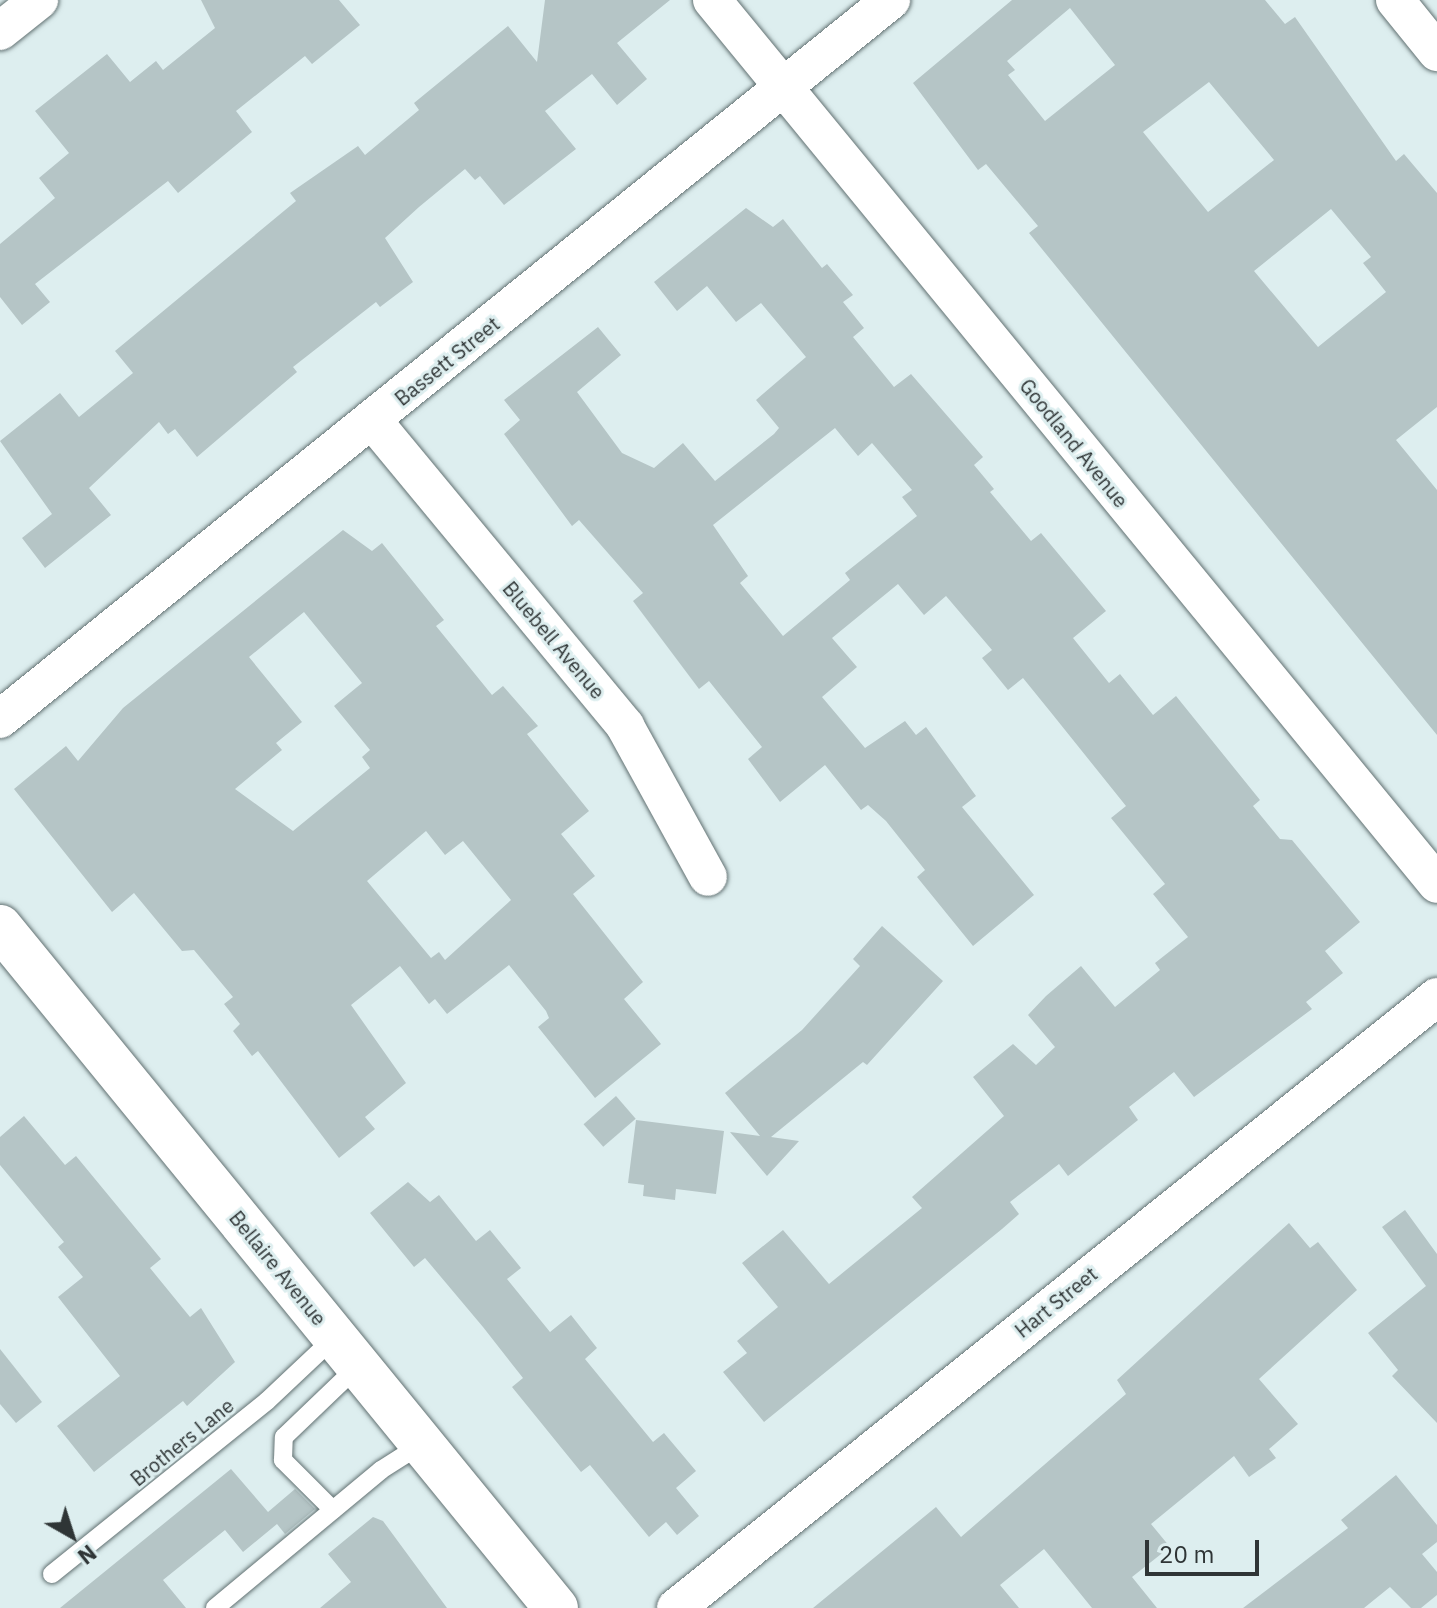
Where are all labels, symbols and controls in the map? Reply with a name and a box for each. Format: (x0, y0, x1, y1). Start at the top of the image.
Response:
street label: Bassett Street (390, 312, 504, 410)
street label: Goodland Avenue (1015, 374, 1133, 512)
street label: Bluebell Avenue (498, 576, 610, 704)
street label: Bellaire Avenue (225, 1206, 331, 1330)
street label: Hart Street (1010, 1262, 1102, 1342)
street label: Brothers Lane (126, 1393, 238, 1491)
north arrow (32, 1496, 112, 1576)
scale bar (1149, 1524, 1263, 1574)
text: 20 m (1159, 1538, 1214, 1570)
text: N (72, 1539, 103, 1571)

